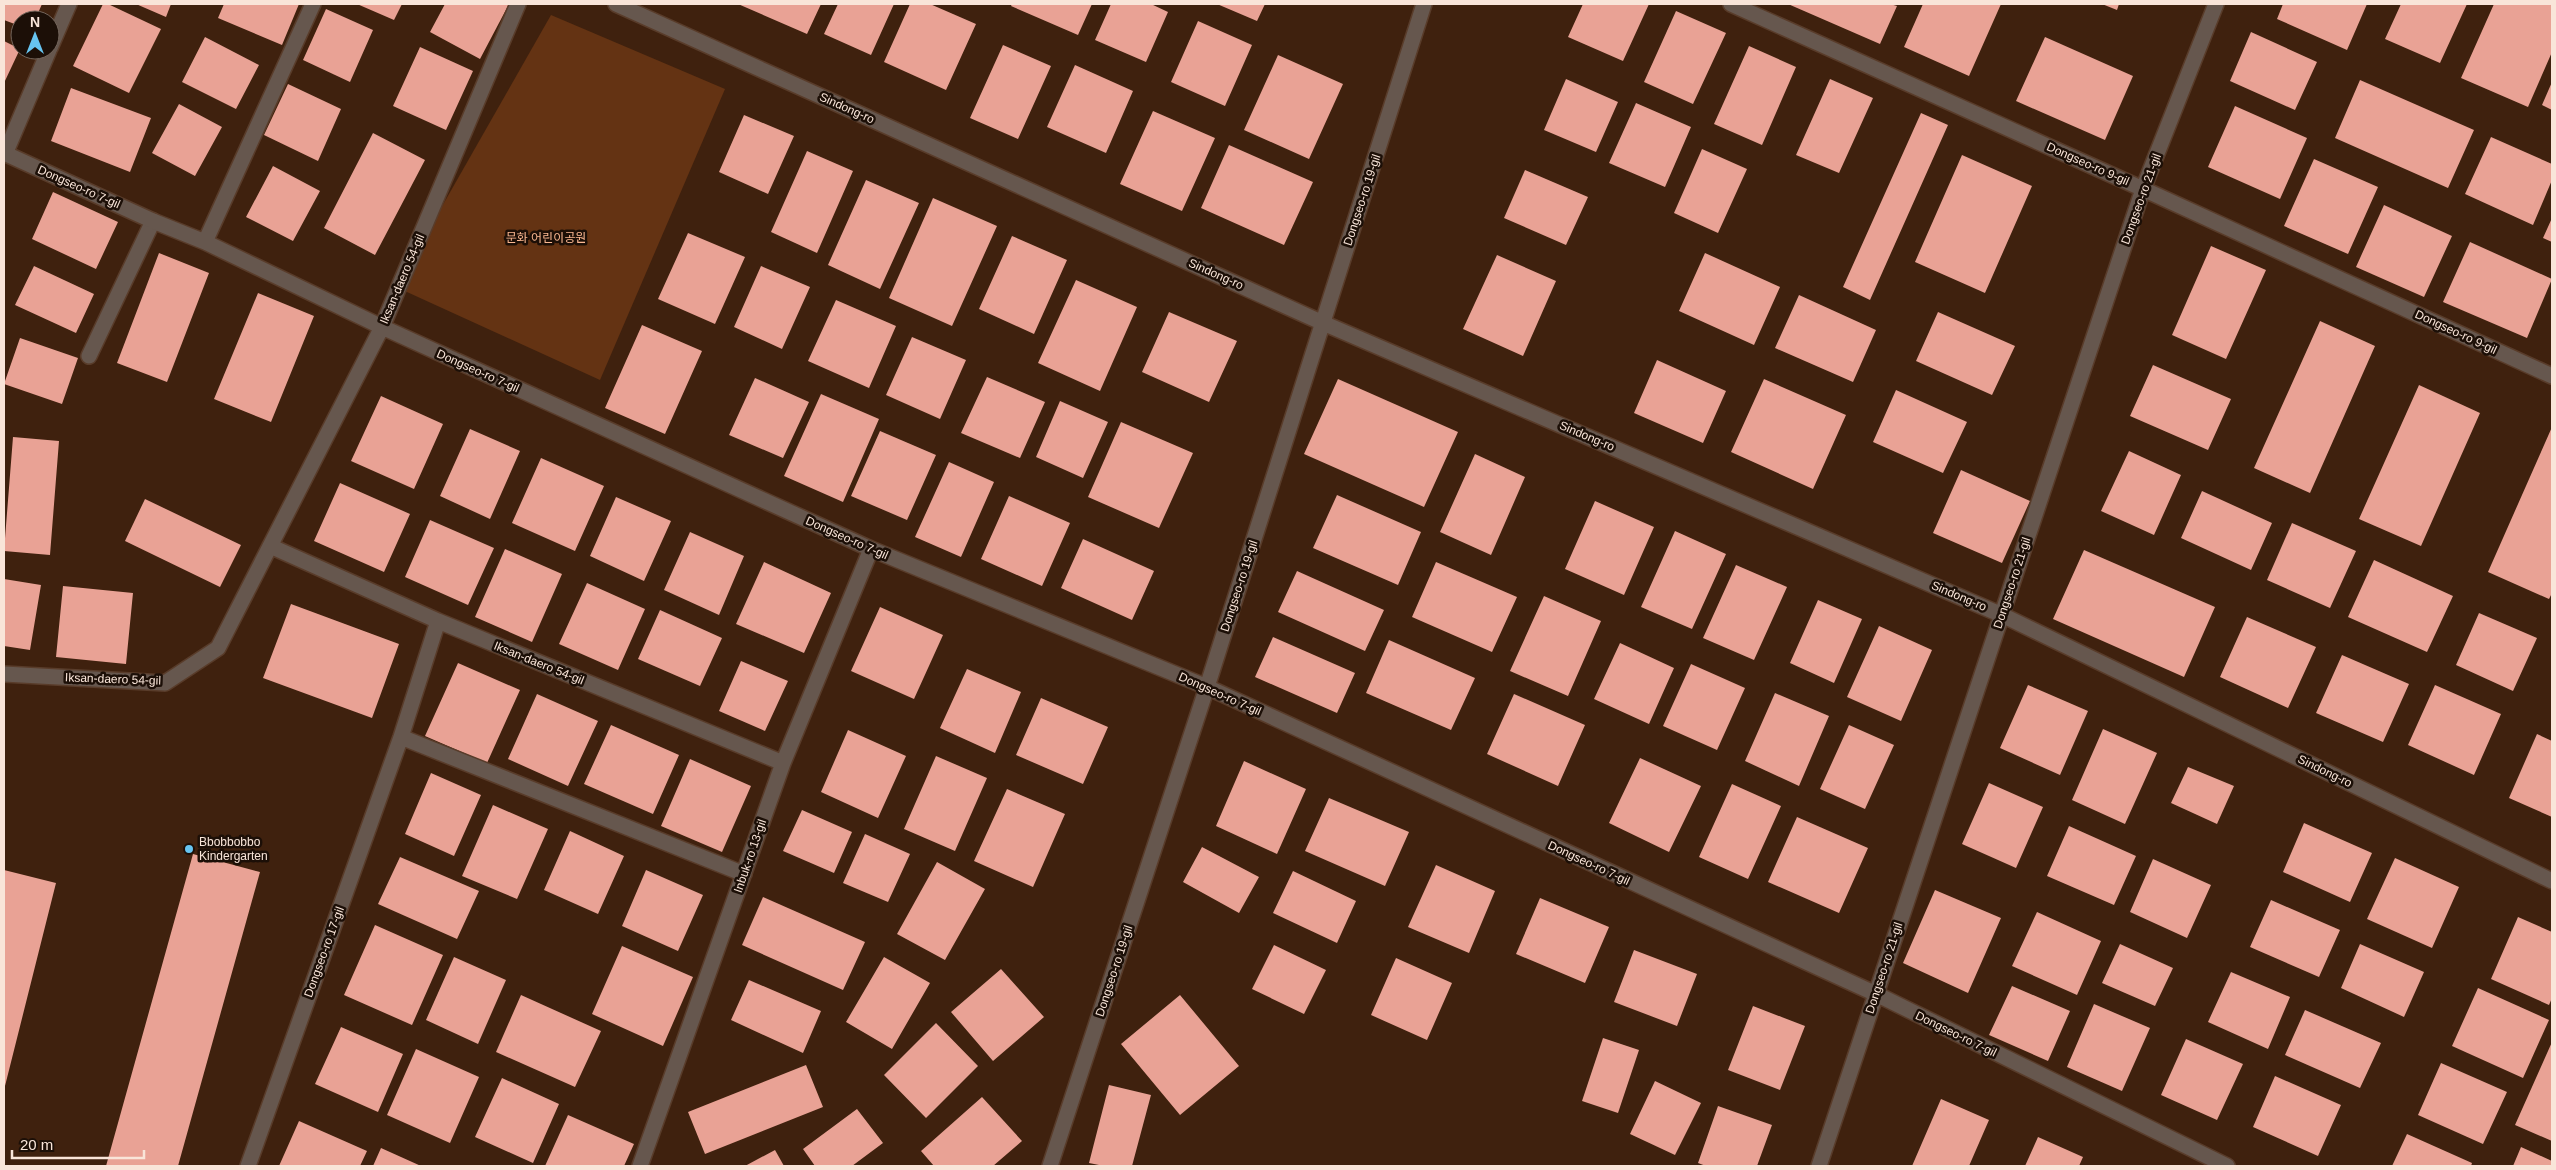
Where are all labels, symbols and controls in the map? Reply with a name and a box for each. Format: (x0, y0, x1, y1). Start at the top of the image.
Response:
north arrow (10, 10, 60, 60)
text: N (30, 14, 40, 30)
street label: Sindong-ro (817, 90, 877, 126)
street label: Dongseo-ro 9-gil (2045, 140, 2131, 188)
street label: Dongseo-ro 19-gil (1341, 152, 1383, 248)
street label: Dongseo-ro 21-gil (2118, 152, 2164, 246)
street label: Dongseo-ro 7-gil (36, 163, 122, 211)
park label: 문화 어린이공원 (506, 231, 586, 245)
street label: Iksan-daero 54-gil (377, 232, 427, 326)
street label: Sindong-ro (1186, 256, 1246, 292)
street label: Dongseo-ro 9-gil (2413, 307, 2499, 357)
street label: Dongseo-ro 7-gil (435, 347, 521, 395)
street label: Sindong-ro (1557, 418, 1617, 454)
street label: Dongseo-ro 7-gil (804, 514, 890, 562)
street label: Dongseo-ro 21-gil (1991, 535, 2033, 631)
street label: Dongseo-ro 19-gil (1218, 538, 1260, 634)
street label: Sindong-ro (1929, 578, 1989, 614)
street label: Iksan-daero 54-gil (492, 639, 586, 687)
street label: Iksan-daero 54-gil (65, 670, 161, 688)
street label: Dongseo-ro 7-gil (1177, 670, 1263, 718)
street label: Sindong-ro (2296, 752, 2355, 790)
street label: Inbuk-ro 13-gil (731, 817, 769, 895)
place label: Bbobbobbo Kindergarten (199, 835, 268, 863)
street label: Dongseo-ro 7-gil (1546, 838, 1632, 888)
marker: Bbobbobbo Kindergarten (183, 843, 195, 855)
street label: Dongseo-ro 17-gil (301, 905, 347, 999)
street label: Dongseo-ro 21-gil (1863, 920, 1905, 1016)
street label: Dongseo-ro 19-gil (1093, 923, 1135, 1019)
street label: Dongseo-ro 7-gil (1913, 1008, 1999, 1060)
scale bar (12, 1128, 145, 1160)
text: 20 m (20, 1136, 53, 1153)

